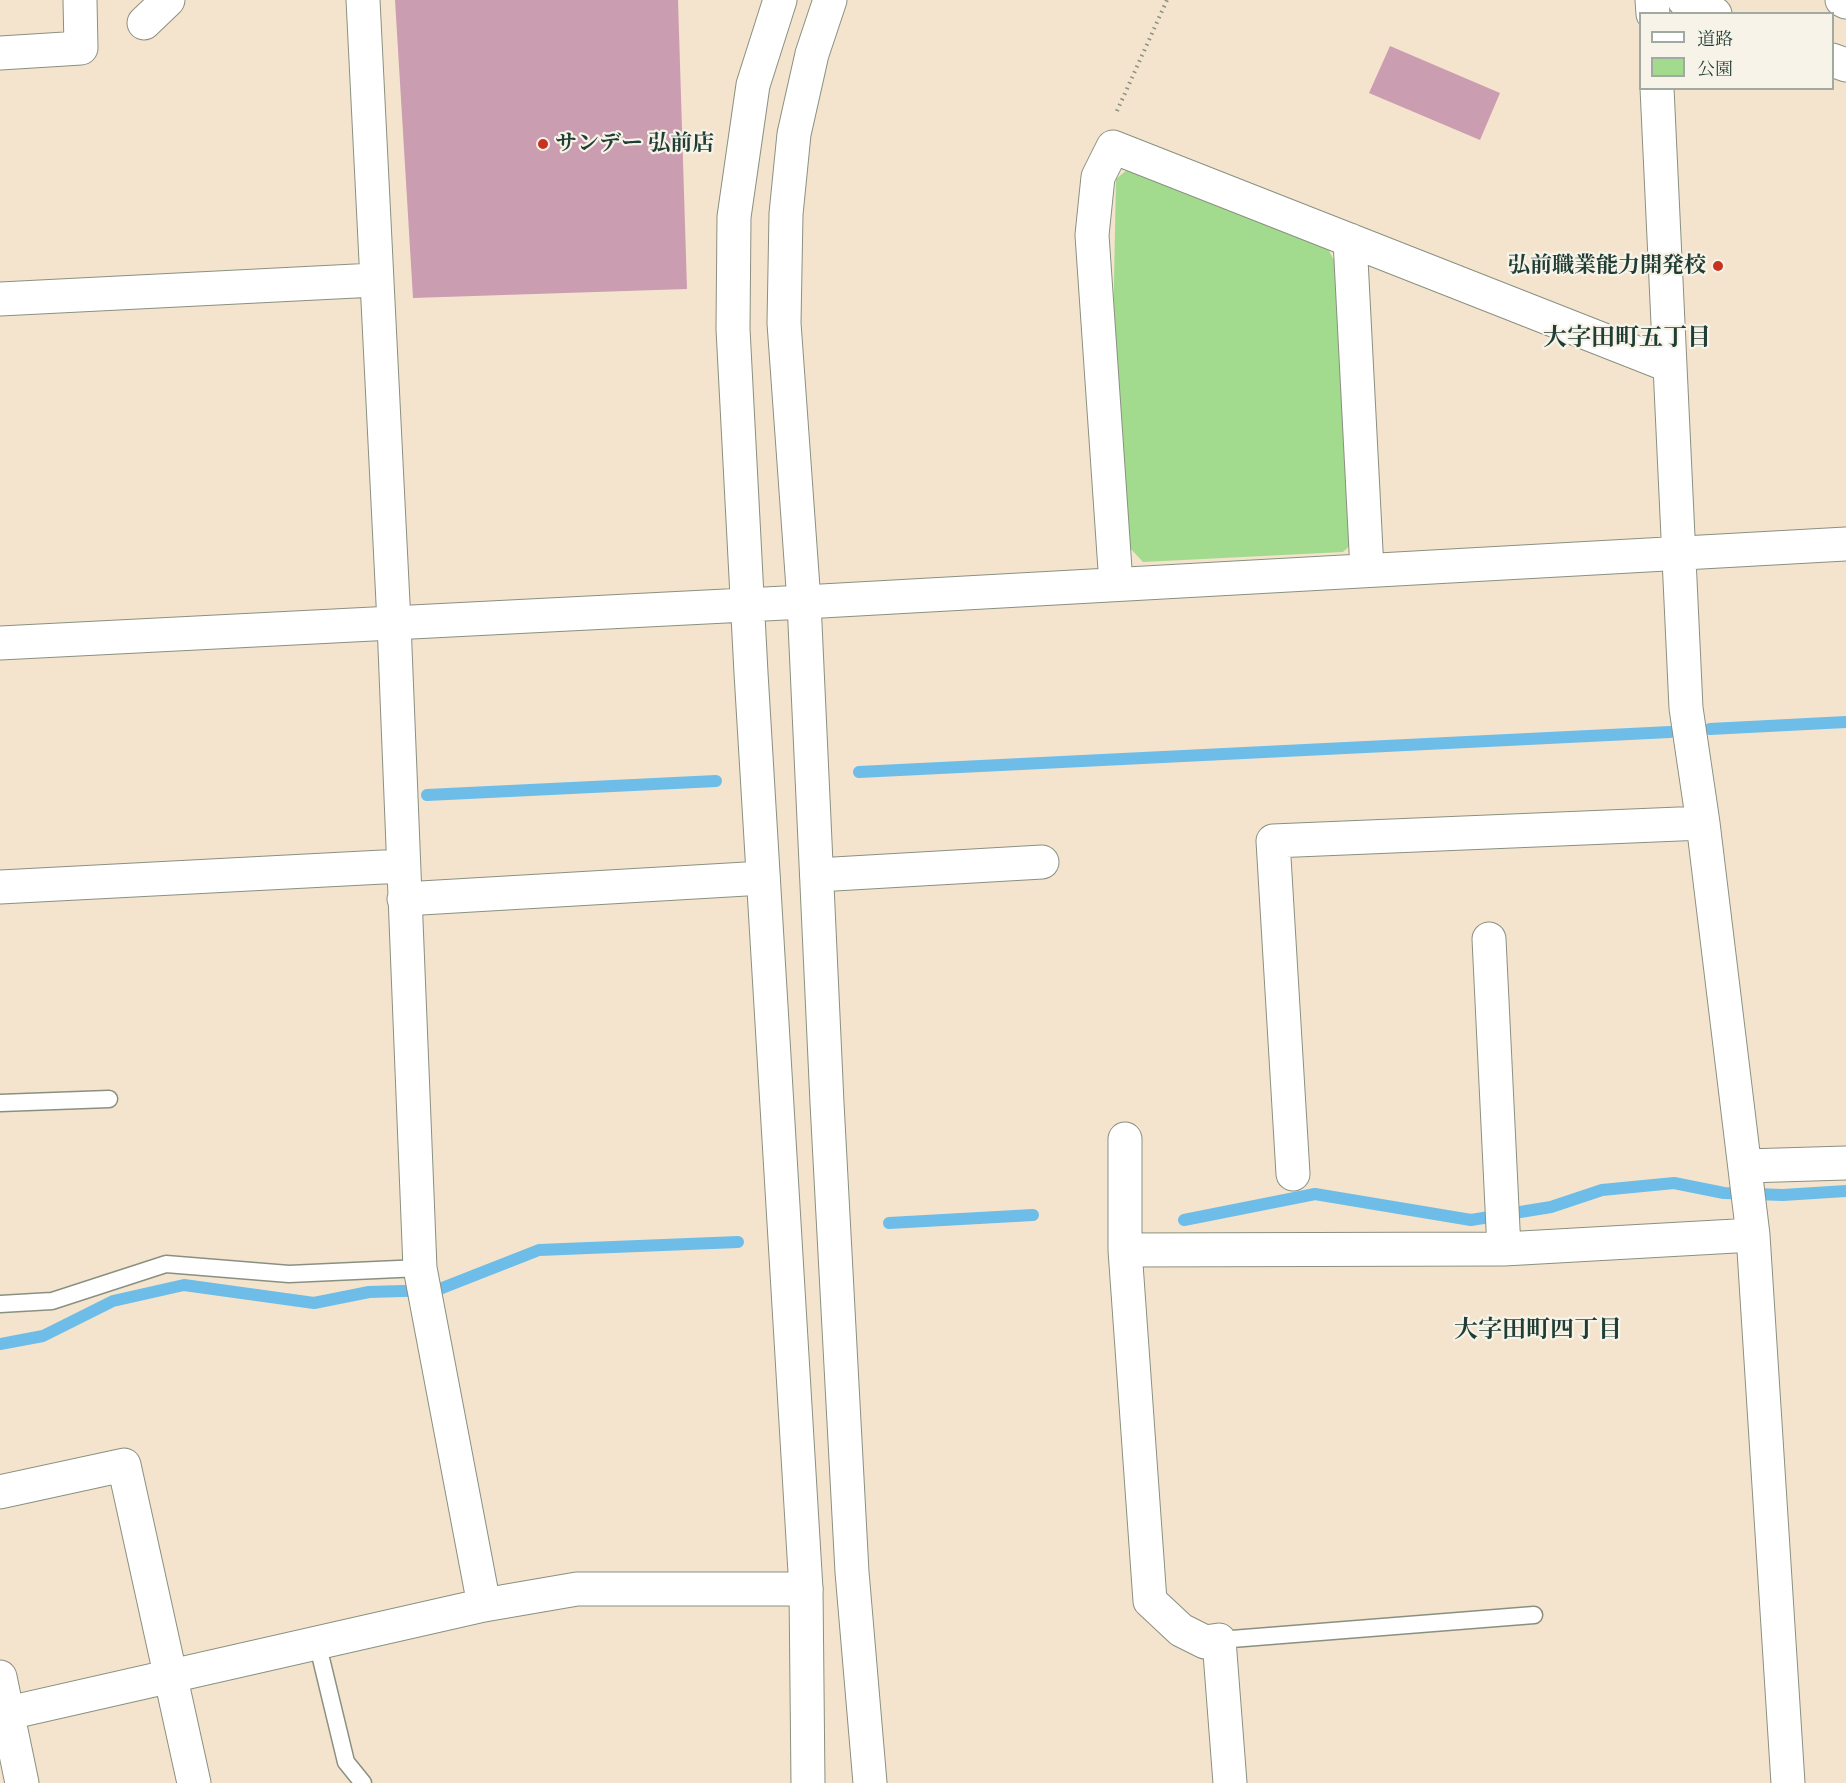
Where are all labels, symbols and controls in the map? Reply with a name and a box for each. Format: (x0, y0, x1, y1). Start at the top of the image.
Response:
legend (1639, 12, 1834, 90)
text: 道路 (1697, 27, 1733, 50)
text: 公園 (1697, 57, 1733, 80)
place label: サンデー 弘前店 (555, 131, 714, 157)
marker: サンデー 弘前店 (536, 137, 550, 151)
place label: 弘前職業能力開発校 (1508, 253, 1706, 279)
marker: 弘前職業能力開発校 (1711, 259, 1725, 273)
district label: 大字田町五丁目 (1543, 324, 1711, 352)
district label: 大字田町四丁目 (1454, 1316, 1622, 1344)

